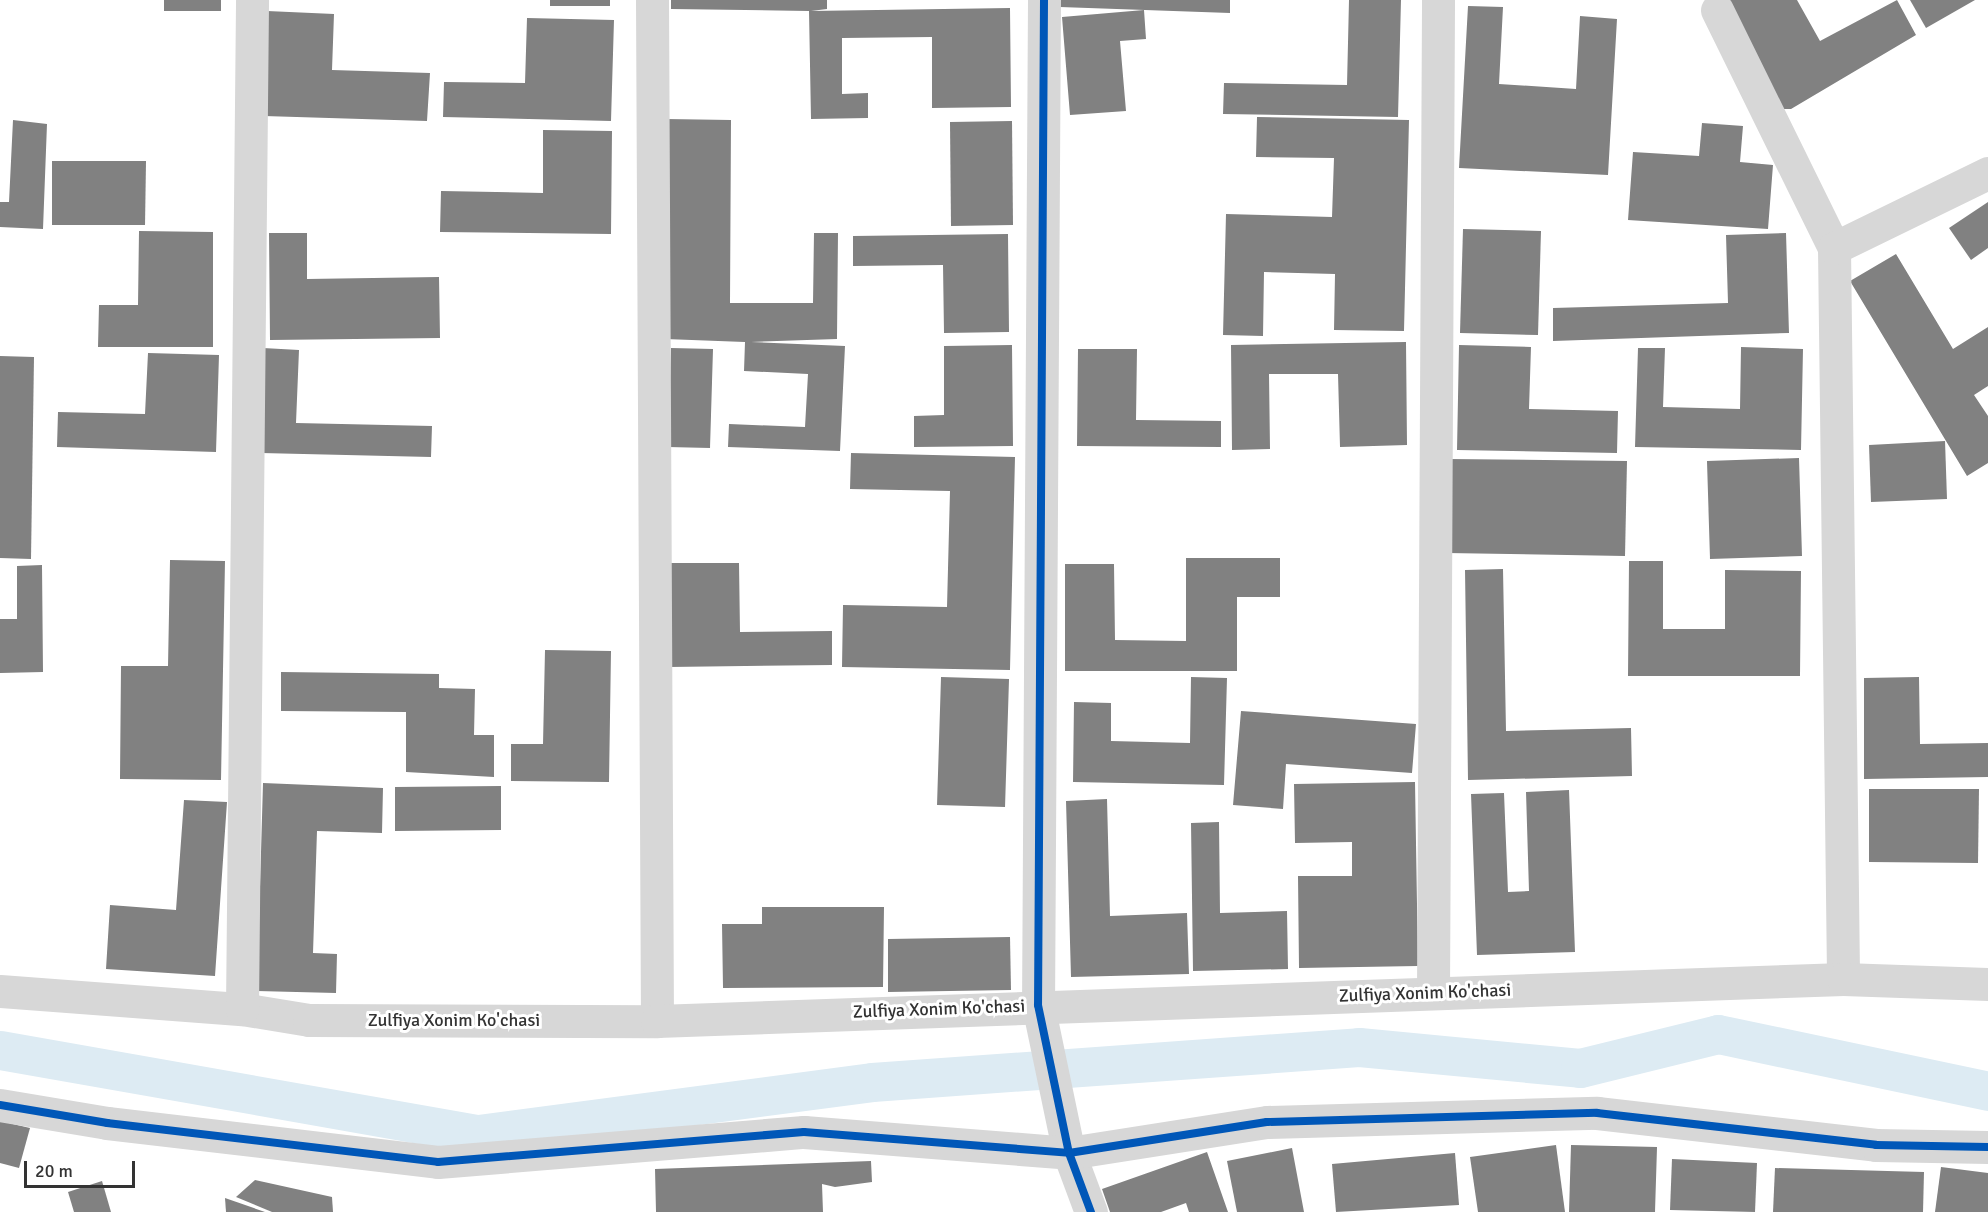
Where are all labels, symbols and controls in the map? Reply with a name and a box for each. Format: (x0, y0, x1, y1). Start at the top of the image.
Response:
street label: Zulfiya Xonim Ko'chasi (1338, 979, 1512, 1007)
street label: Zulfiya Xonim Ko'chasi (852, 995, 1026, 1023)
street label: Zulfiya Xonim Ko'chasi (368, 1009, 540, 1031)
scale bar (27, 1149, 138, 1187)
text: 20 m (35, 1160, 73, 1182)

